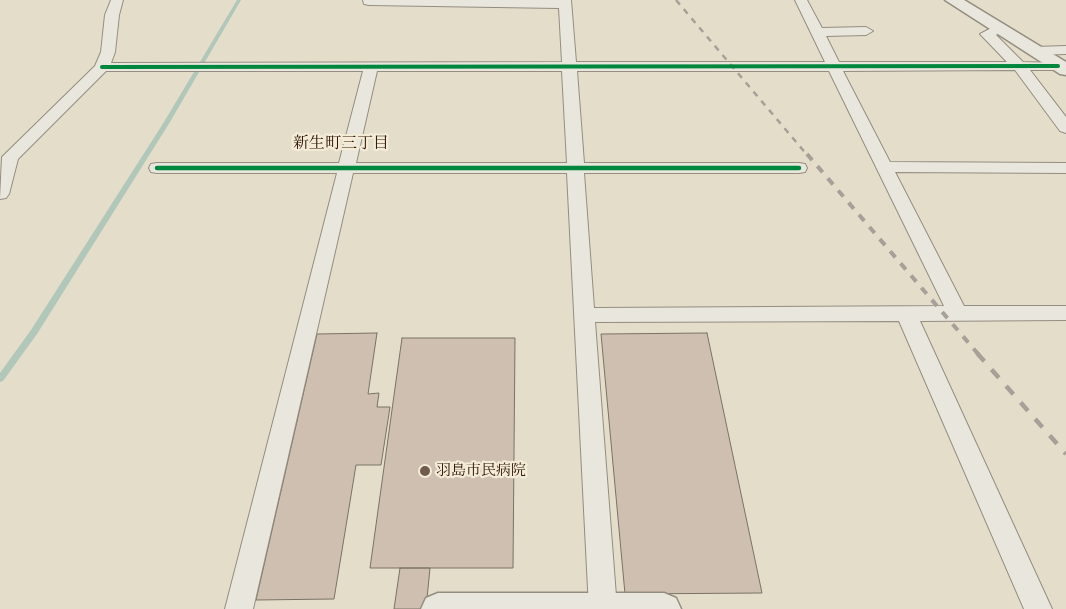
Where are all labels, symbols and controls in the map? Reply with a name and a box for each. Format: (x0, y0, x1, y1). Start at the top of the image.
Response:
district label: 新生町三丁目 (293, 134, 389, 154)
place label: 羽島市民病院 (436, 462, 526, 480)
marker: 羽島市民病院 (418, 464, 432, 478)

